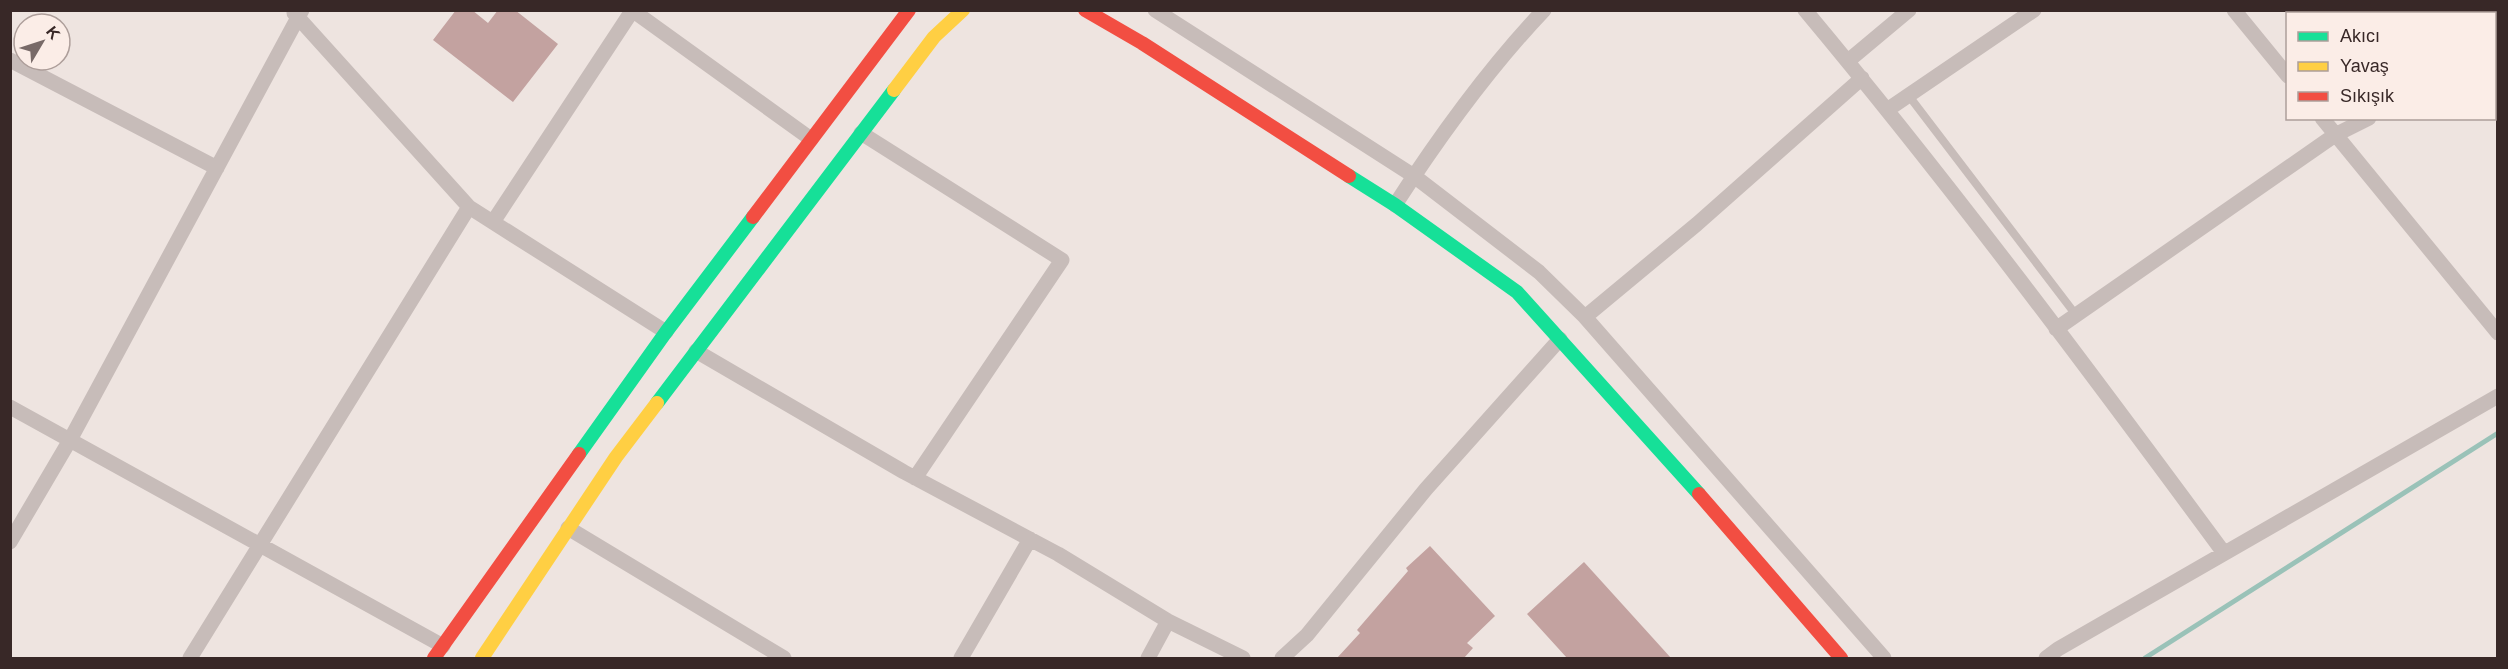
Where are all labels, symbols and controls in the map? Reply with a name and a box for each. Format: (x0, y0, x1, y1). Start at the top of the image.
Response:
north arrow (12, 12, 72, 72)
legend (2286, 12, 2496, 120)
text: K (43, 23, 64, 43)
text: Akıcı (2340, 26, 2380, 46)
text: Yavaş (2340, 56, 2389, 76)
text: Sıkışık (2340, 86, 2395, 106)

